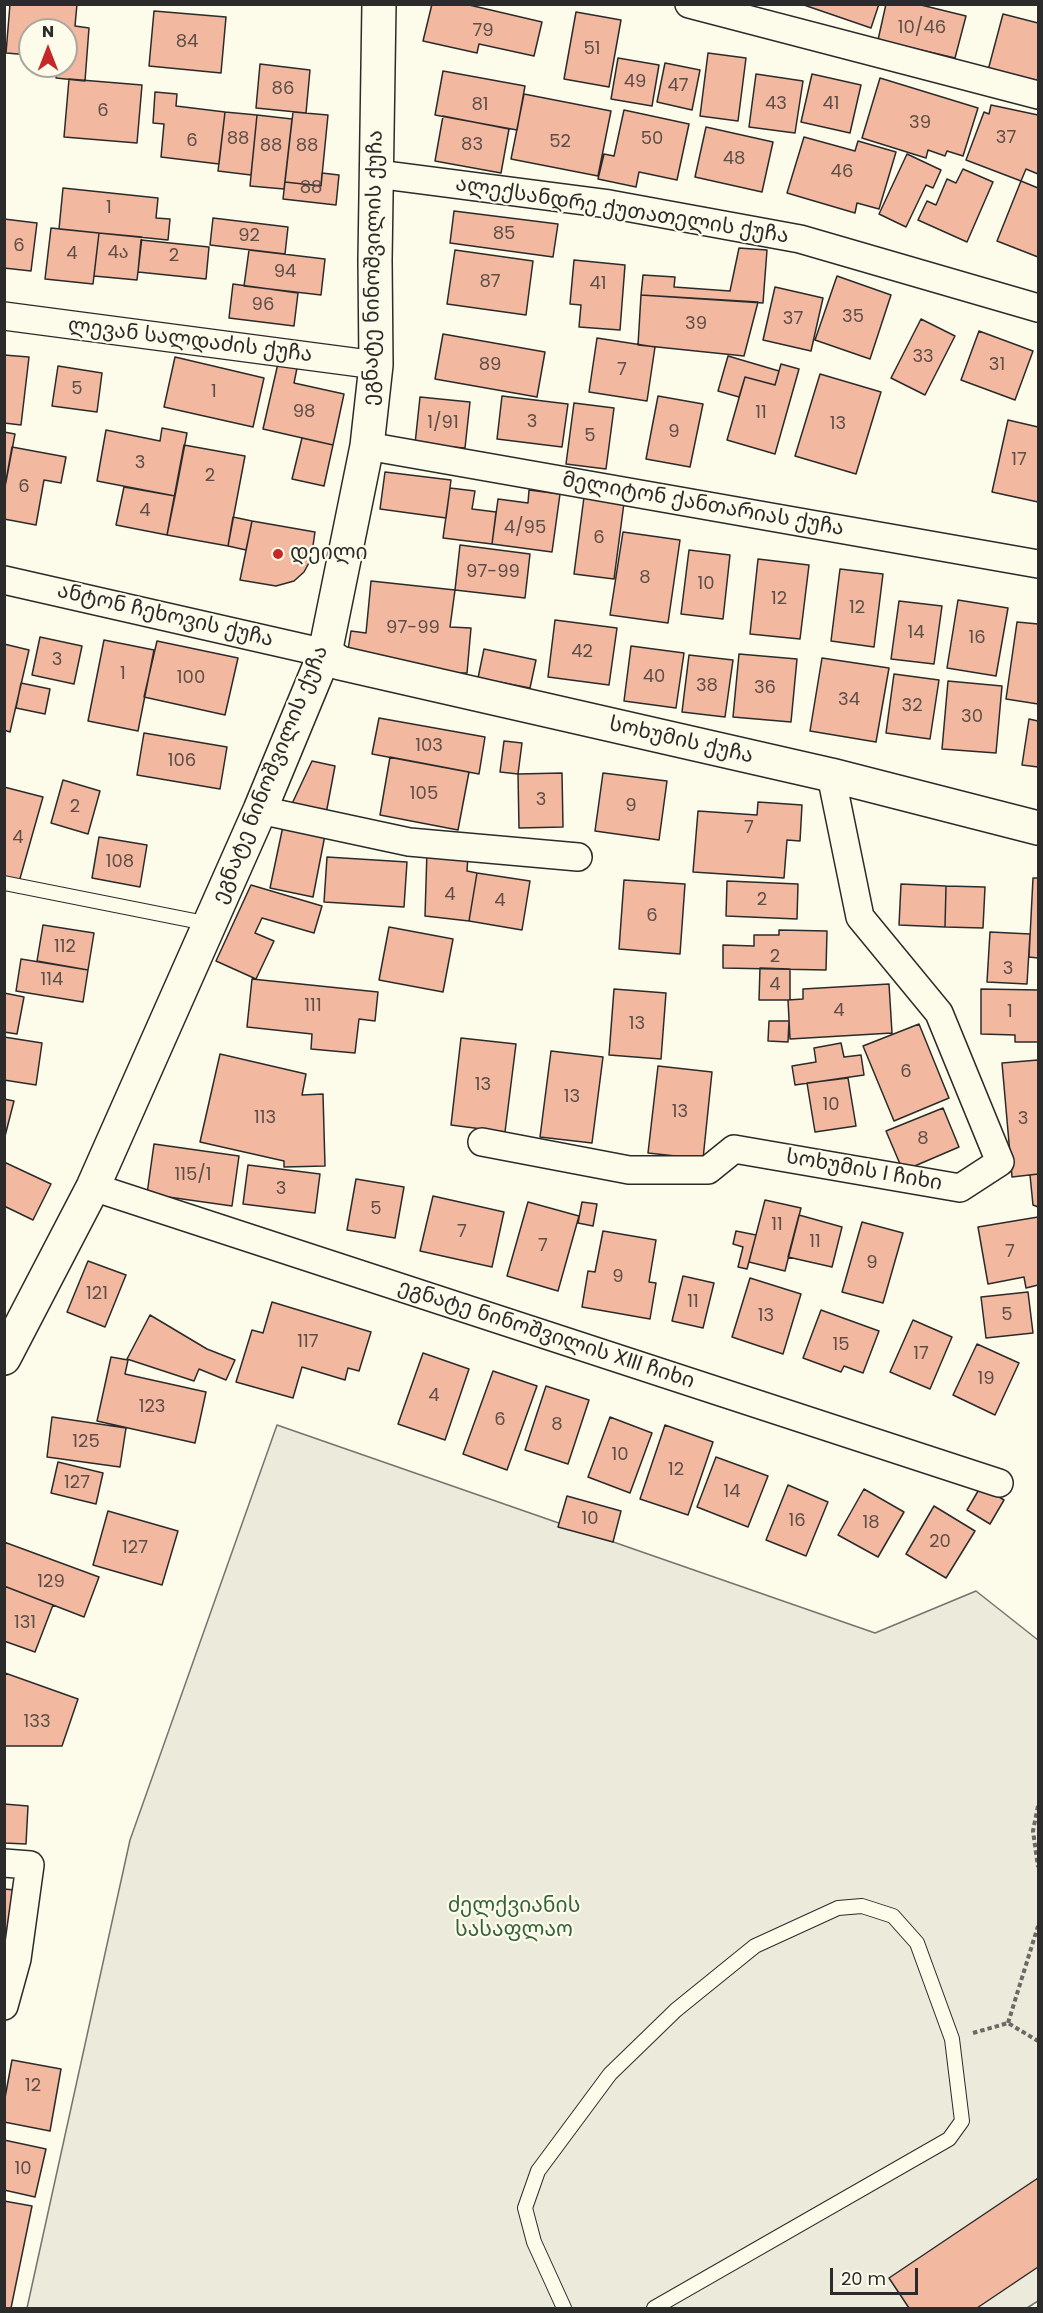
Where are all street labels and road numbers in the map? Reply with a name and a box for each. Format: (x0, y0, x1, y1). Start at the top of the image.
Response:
street label: ეგნატე ნინოშვილის ქუჩა (359, 130, 389, 406)
street label: ალექსანდრე ქუთათელის ქუჩა (454, 172, 790, 250)
street label: ლევან სალდაძის ქუჩა (66, 314, 314, 368)
street label: მელიტონ ქანთარიას ქუჩა (560, 468, 846, 542)
street label: ანტონ ჩეხოვის ქუჩა (55, 579, 275, 653)
street label: ეგნატე ნინოშვილის ქუჩა (208, 642, 334, 908)
street label: სოხუმის ქუჩა (607, 712, 755, 770)
street label: სოხუმის I ჩიხი (784, 1145, 944, 1197)
street label: ეგნატე ნინოშვილის XIII ჩიხი (395, 1275, 697, 1395)

